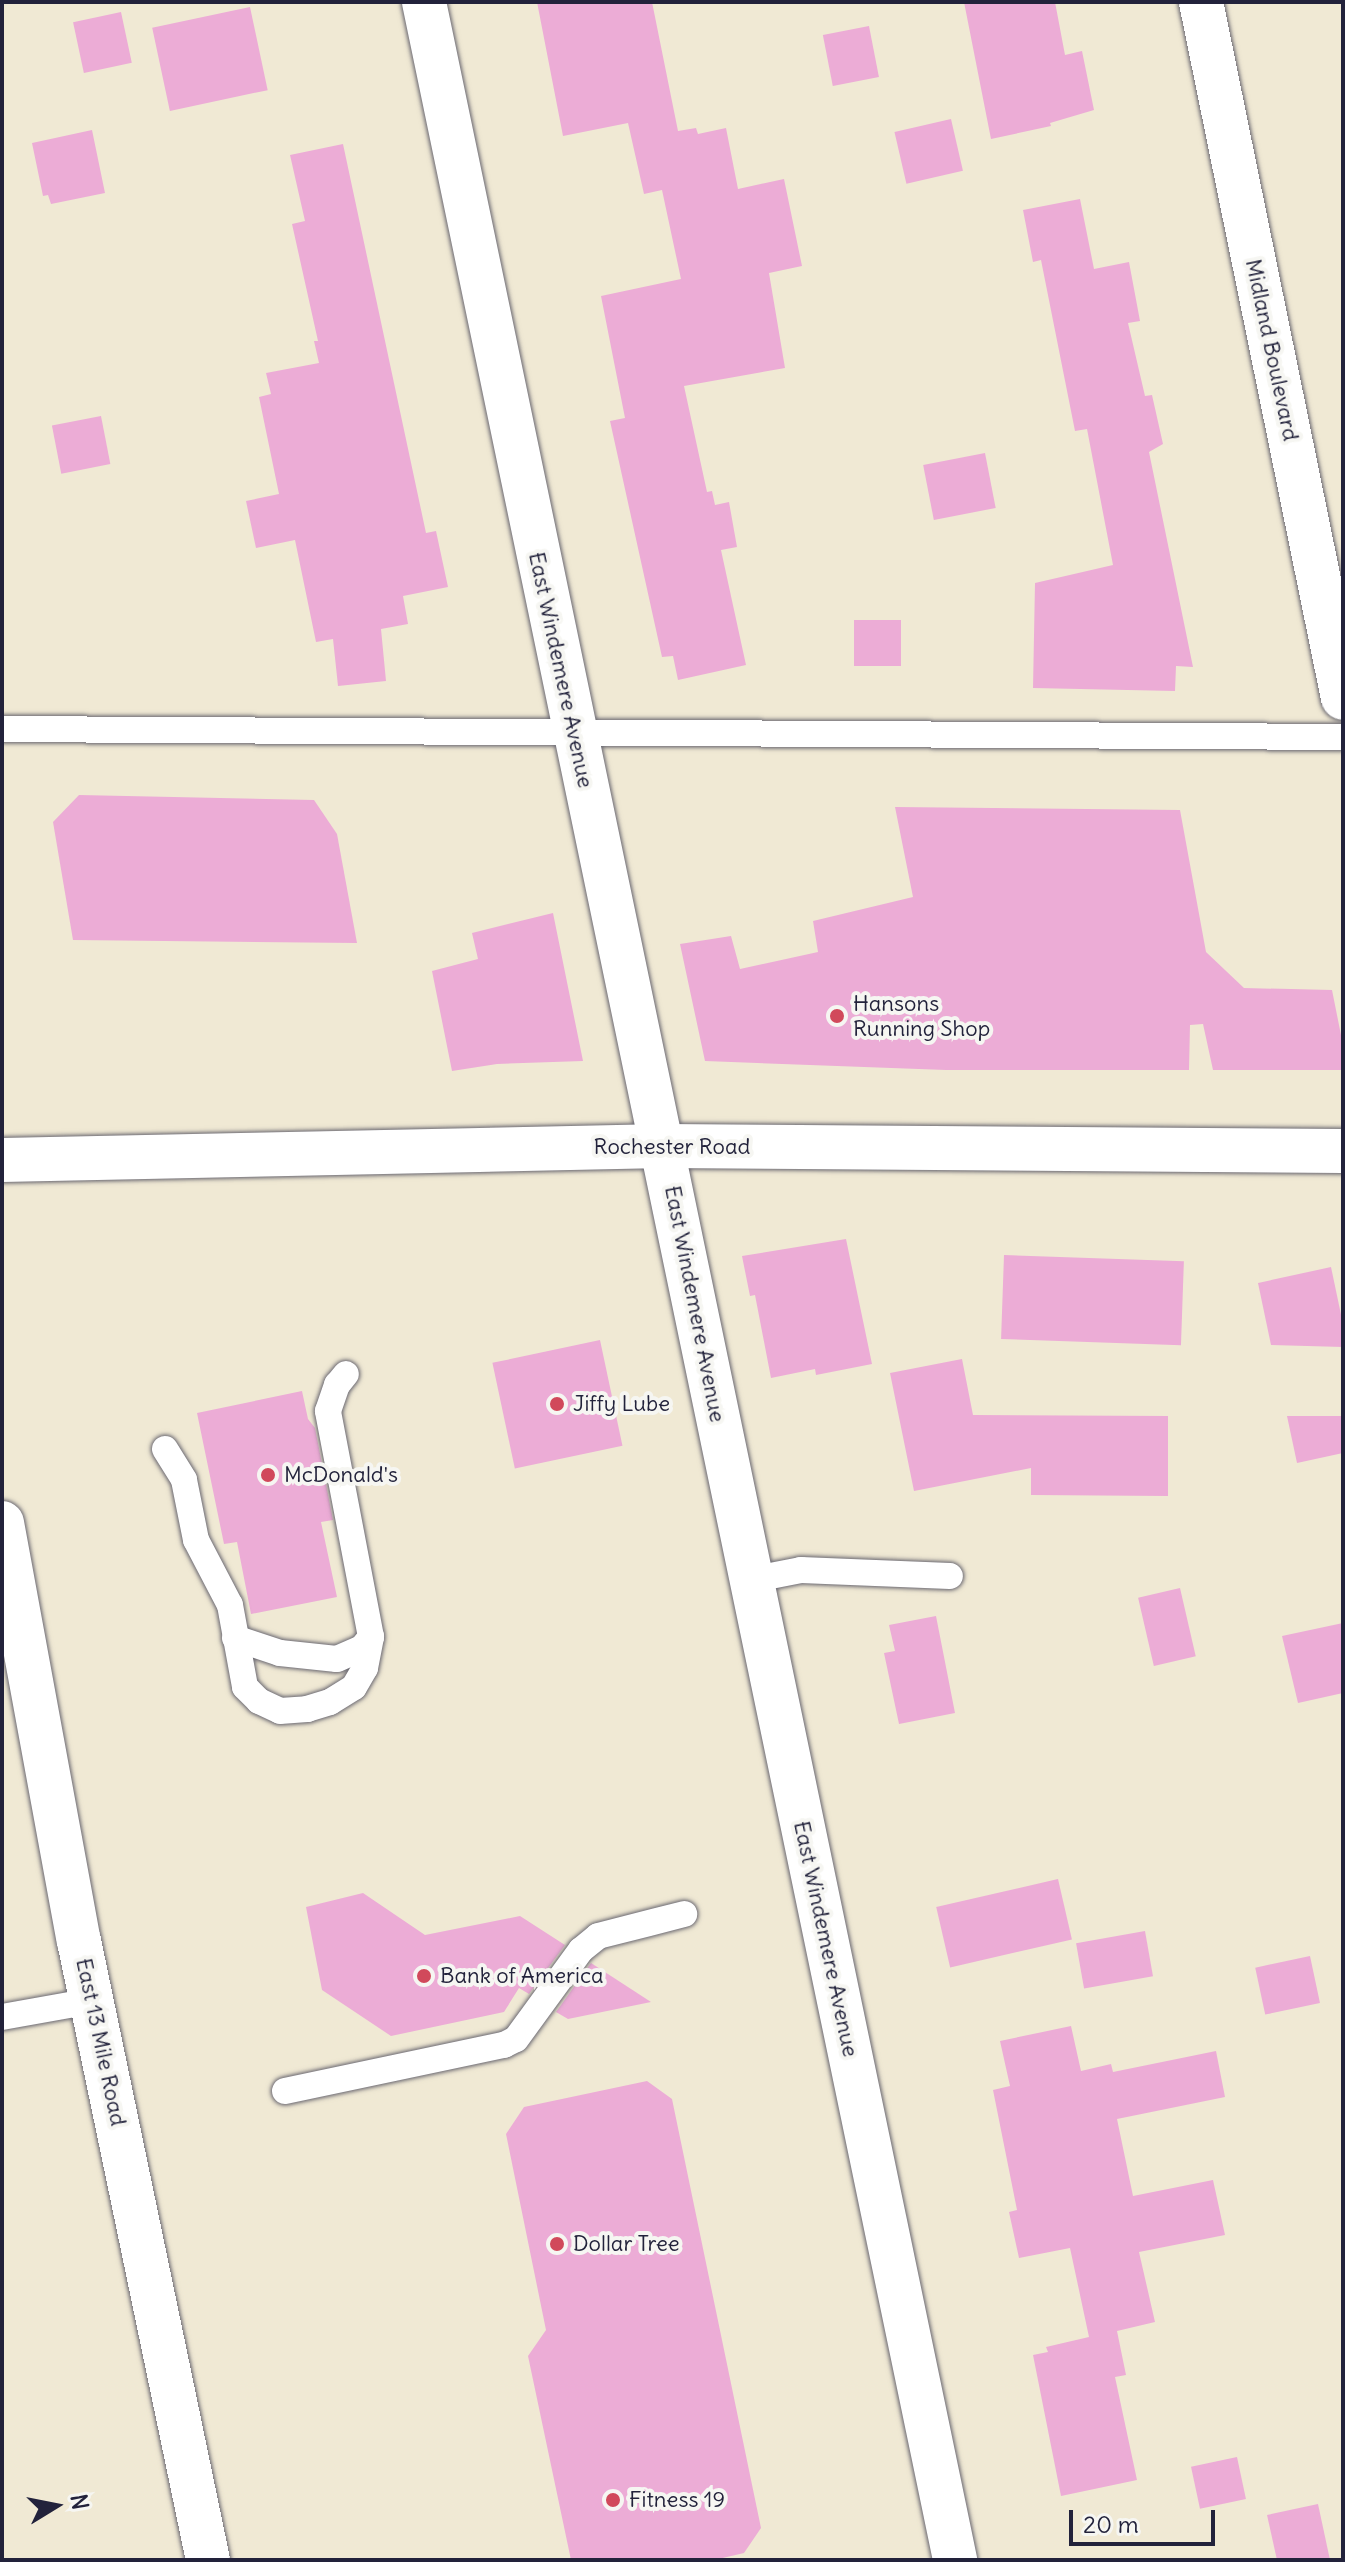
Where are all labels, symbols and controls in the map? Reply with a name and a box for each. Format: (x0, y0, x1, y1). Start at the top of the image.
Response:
street label: Midland Boulevard (1240, 257, 1304, 443)
street label: East Windemere Avenue (523, 550, 599, 790)
place label: Hansons Running Shop (853, 990, 990, 1042)
marker: Hansons Running Shop (828, 1007, 846, 1025)
street label: Rochester Road (594, 1134, 750, 1160)
street label: East Windemere Avenue (659, 1183, 731, 1425)
place label: Jiffy Lube (573, 1391, 670, 1417)
marker: Jiffy Lube (548, 1395, 566, 1413)
place label: McDonald's (284, 1462, 398, 1488)
marker: McDonald's (259, 1466, 277, 1484)
street label: East Windemere Avenue (788, 1819, 864, 2059)
street label: East 13 Mile Road (70, 1956, 132, 2128)
place label: Bank of America (440, 1963, 604, 1989)
marker: Bank of America (415, 1967, 433, 1985)
place label: Dollar Tree (573, 2231, 680, 2257)
marker: Dollar Tree (548, 2235, 566, 2253)
north arrow (16, 2466, 96, 2546)
place label: Fitness 19 (629, 2487, 725, 2513)
marker: Fitness 19 (604, 2491, 622, 2509)
text: N (65, 2492, 95, 2512)
scale bar (1073, 2494, 1219, 2544)
text: 20 m (1083, 2509, 1139, 2539)

